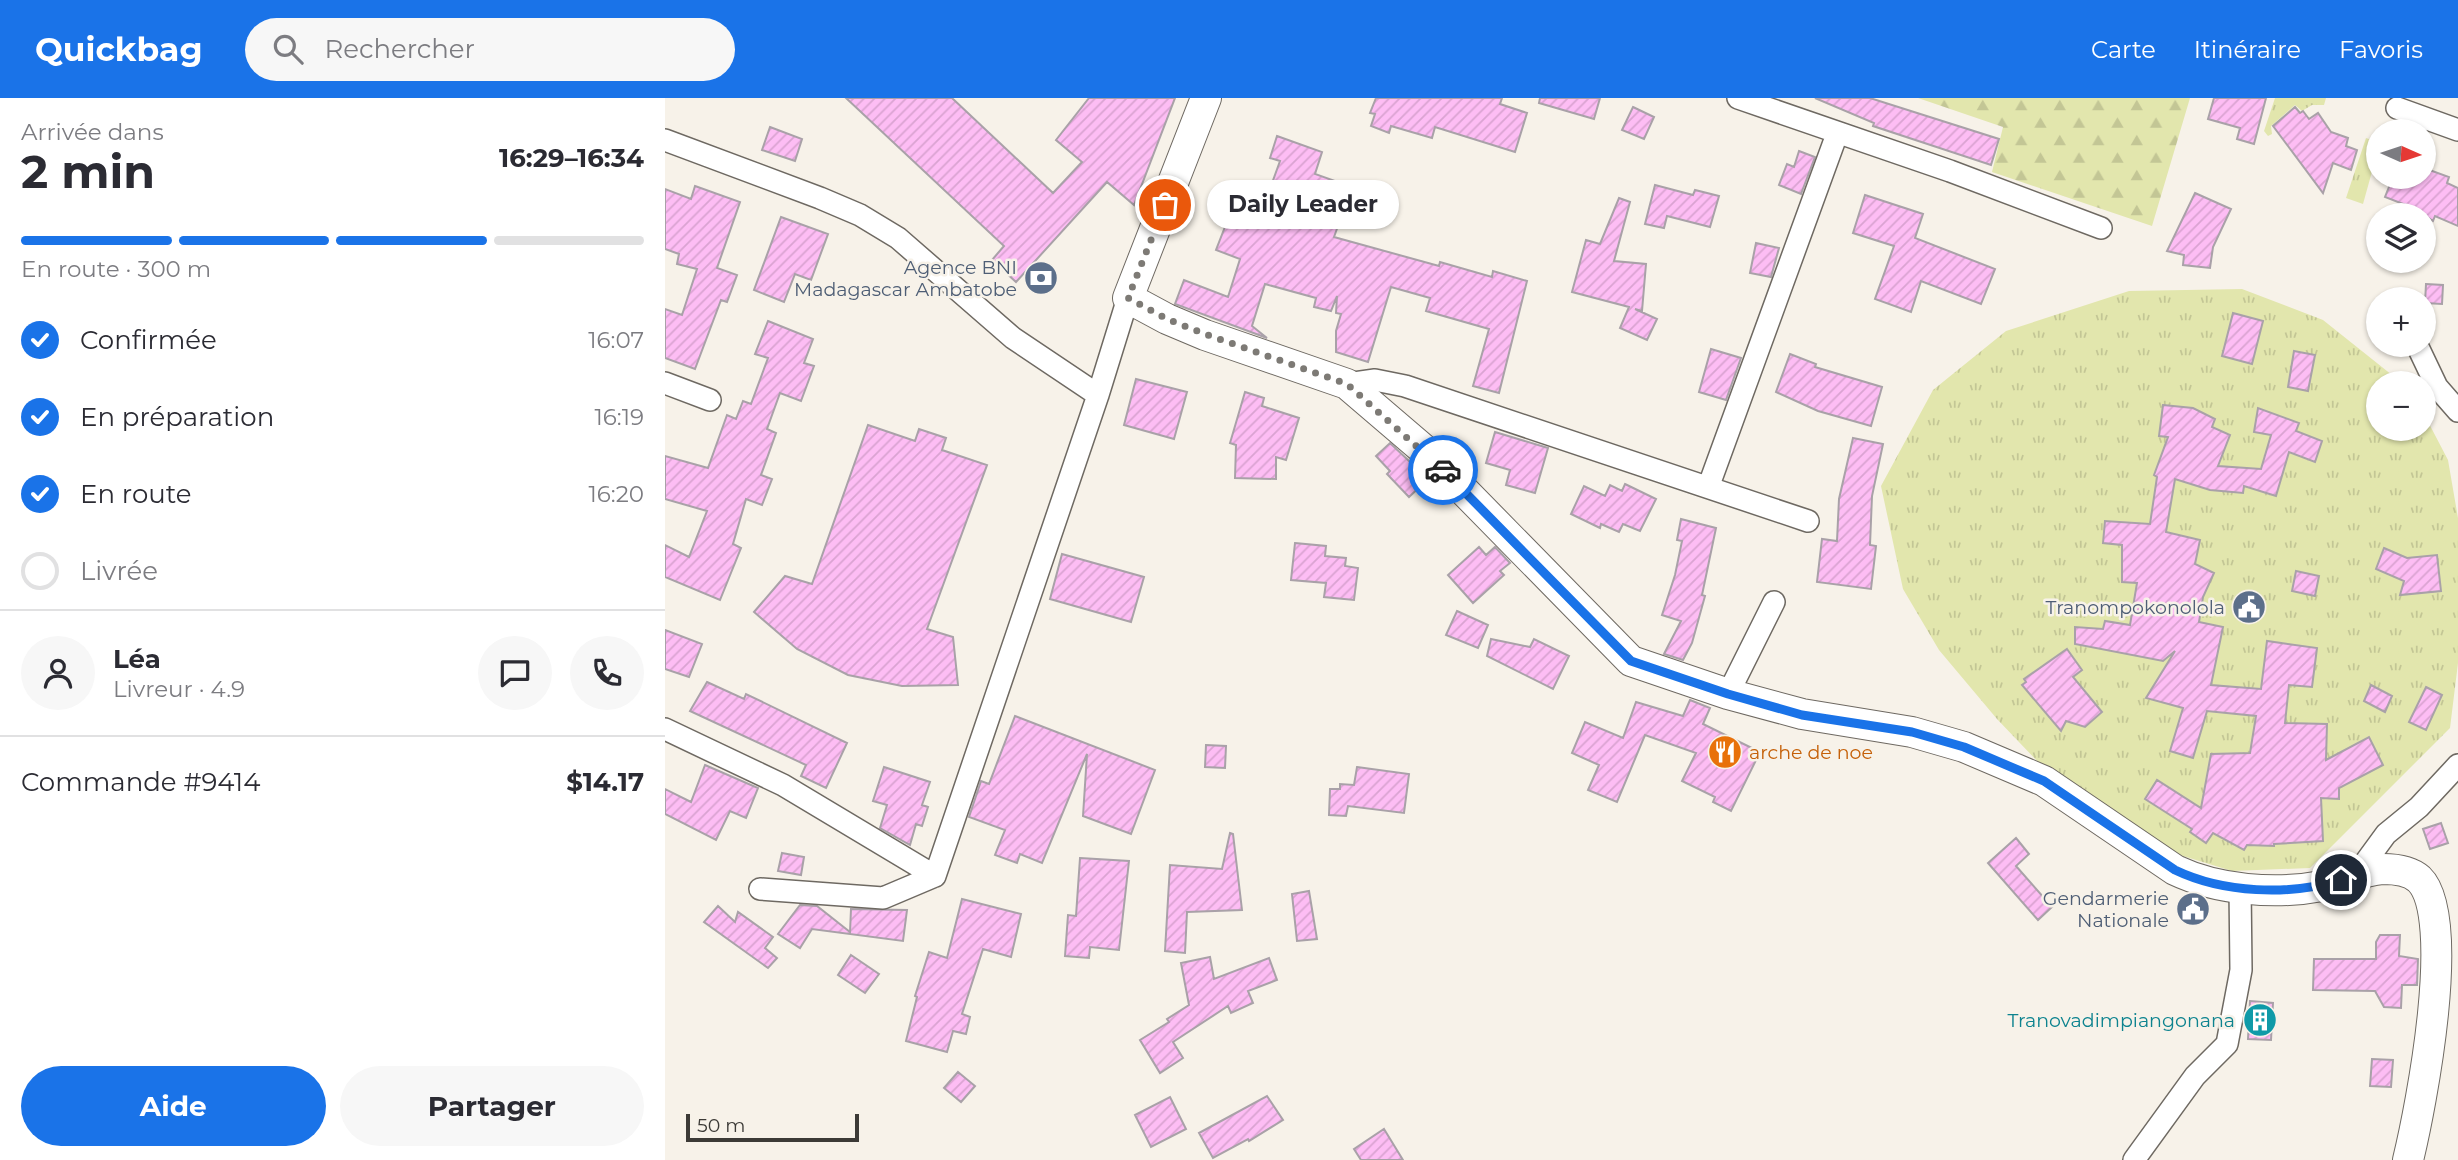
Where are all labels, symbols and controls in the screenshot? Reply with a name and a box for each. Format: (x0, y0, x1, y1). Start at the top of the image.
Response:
search box (245, 18, 735, 81)
text: Quickbag (35, 29, 203, 69)
icon: search (269, 30, 307, 68)
text: Rechercher (325, 33, 475, 65)
text: Carte (2091, 35, 2156, 64)
text: Itinéraire (2194, 35, 2301, 64)
text: Favoris (2339, 35, 2423, 64)
text: Arrivée dans (21, 118, 164, 146)
north arrow (2366, 119, 2436, 189)
map controls (2366, 119, 2436, 441)
text: 16:29–16:34 (499, 142, 644, 174)
text: 2 min (21, 143, 155, 200)
pin (1135, 175, 1195, 235)
callout: Daily Leader (1207, 180, 1399, 230)
icon: bag (1146, 186, 1184, 224)
text: Daily Leader (1228, 190, 1378, 218)
button: layers (2366, 203, 2436, 273)
text: En route · 300 m (21, 255, 211, 283)
place label: Agence BNI Madagascar Ambatobe (794, 256, 1017, 301)
bank icon: Agence BNI Madagascar Ambatobe (1022, 259, 1060, 297)
button: + (2366, 287, 2436, 357)
icon: check (21, 321, 59, 359)
text: Confirmée (80, 324, 217, 356)
text: 16:07 (588, 326, 644, 354)
button: − (2366, 371, 2436, 441)
icon: check (21, 398, 59, 436)
text: En préparation (80, 401, 274, 433)
text: 16:19 (595, 403, 644, 431)
courier (1408, 435, 1478, 505)
icon: car (1424, 451, 1462, 489)
icon: check (21, 475, 59, 513)
text: En route (80, 478, 191, 510)
text: 16:20 (589, 480, 644, 508)
text: Livrée (80, 555, 158, 587)
public building icon: Tranompokonolola (2230, 588, 2268, 626)
place label: Tranompokonolola (2046, 596, 2225, 619)
button: person (21, 636, 95, 710)
button: chat (478, 636, 552, 710)
button: phone (570, 636, 644, 710)
text: Léa (113, 643, 161, 675)
text: Livreur · 4.9 (113, 675, 245, 703)
restaurant icon: arche de noe (1706, 733, 1744, 771)
place label: arche de noe (1749, 741, 1873, 764)
text: Commande #9414 (21, 766, 260, 798)
text: $14.17 (566, 766, 644, 798)
pin (2311, 850, 2371, 910)
icon: home (2322, 861, 2360, 899)
place label: Gendarmerie Nationale (2043, 887, 2169, 932)
public building icon: Gendarmerie Nationale (2174, 890, 2212, 928)
building icon: Tranovadimpiangonana (2241, 1001, 2279, 1039)
place label: Tranovadimpiangonana (2007, 1009, 2235, 1032)
button: Aide (21, 1066, 326, 1146)
button: Partager (340, 1066, 644, 1146)
scale bar (686, 1111, 859, 1143)
text: 50 m (697, 1114, 745, 1137)

